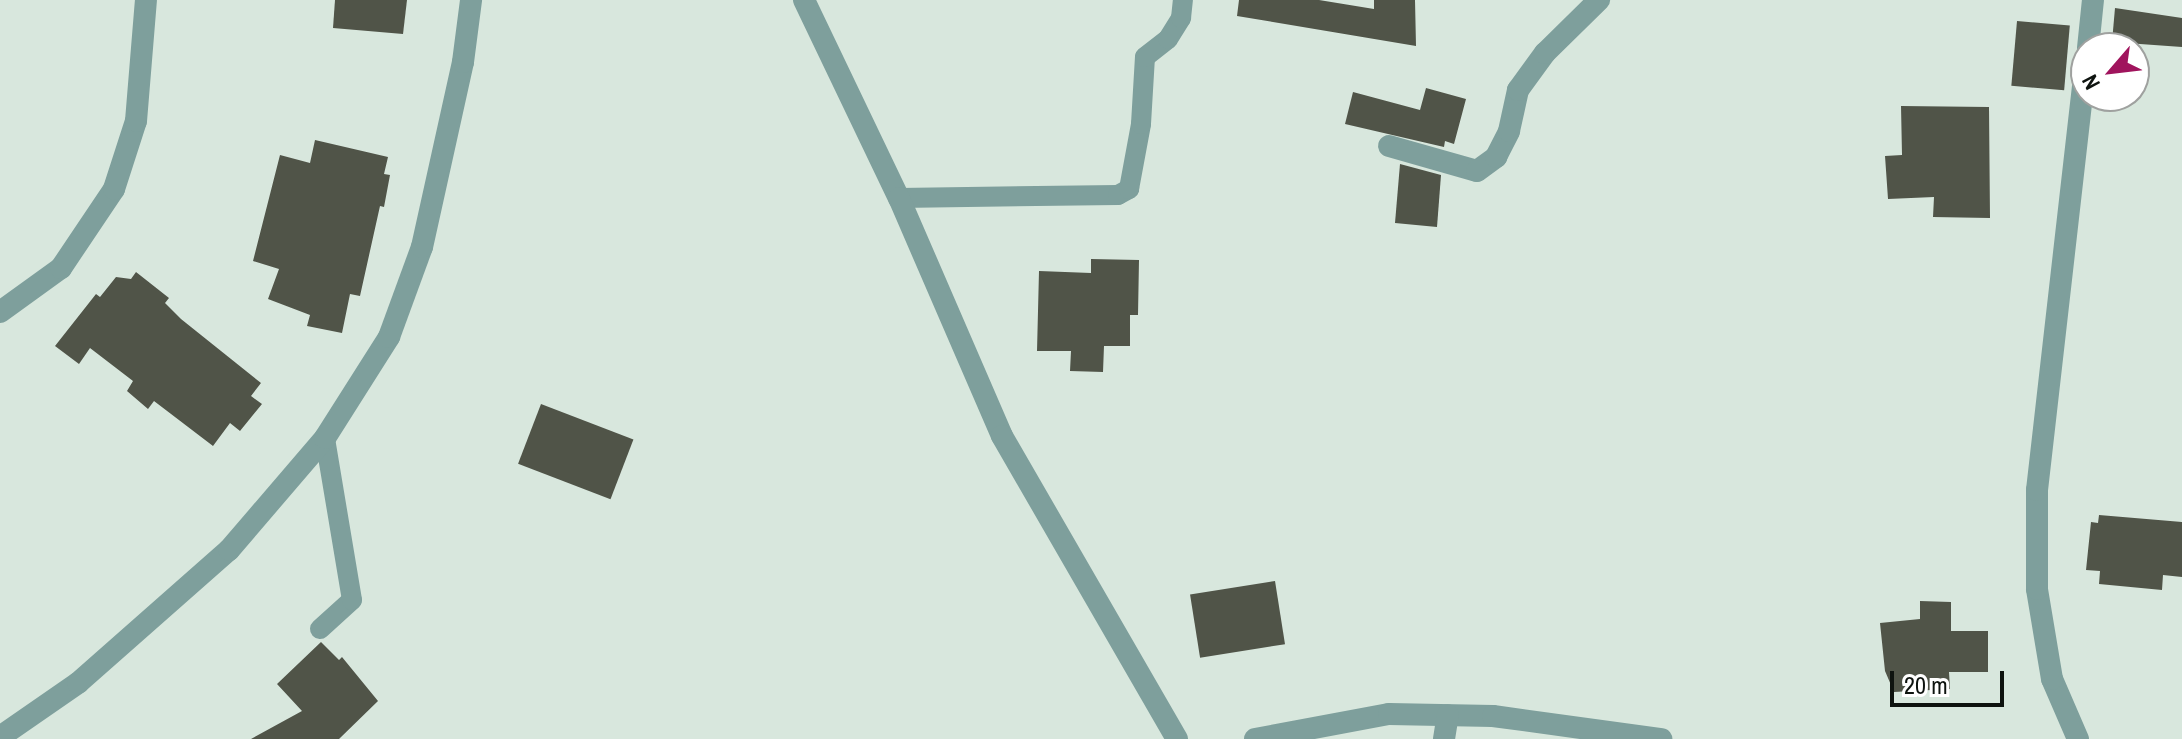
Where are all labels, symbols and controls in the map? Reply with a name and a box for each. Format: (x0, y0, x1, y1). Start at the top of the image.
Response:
north arrow (2070, 32, 2150, 112)
text: N (2074, 70, 2107, 95)
scale bar (1894, 655, 2008, 705)
text: 20 m (1904, 669, 1948, 701)

